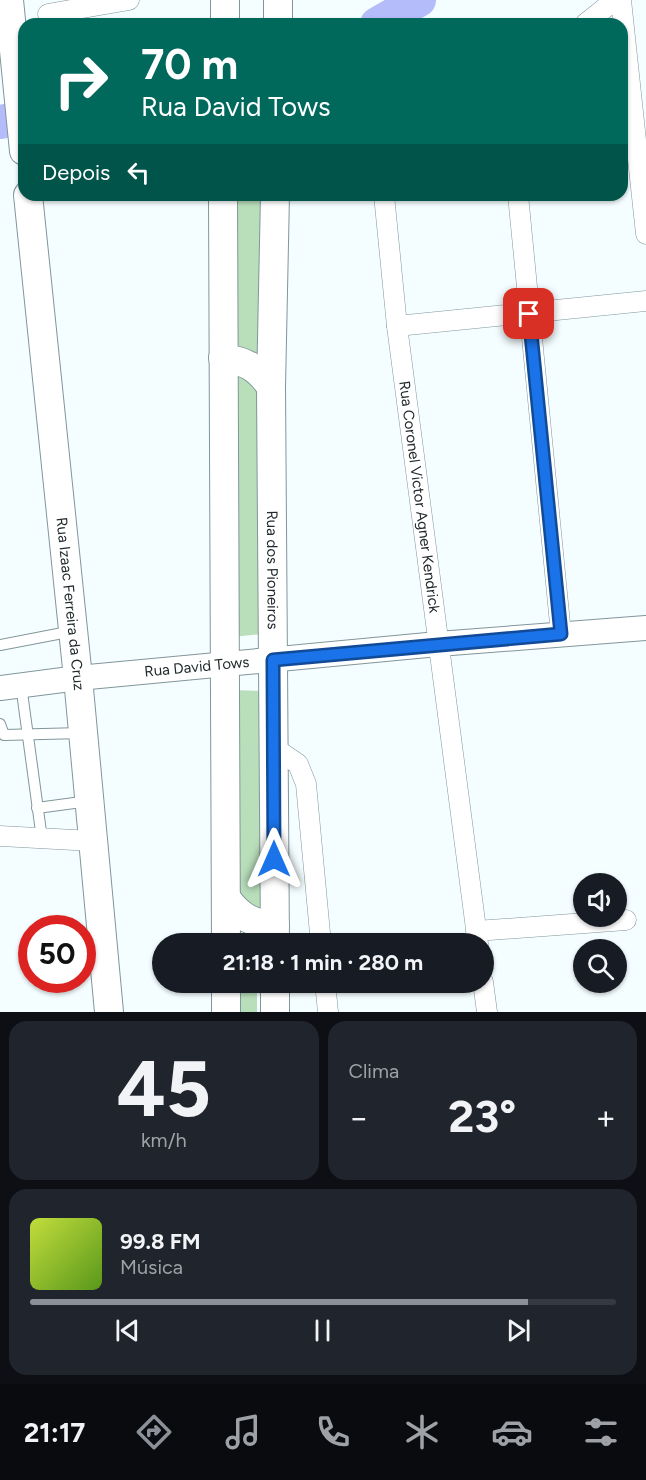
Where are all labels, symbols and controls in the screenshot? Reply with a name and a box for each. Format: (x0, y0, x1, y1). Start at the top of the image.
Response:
text: 70 m (141, 39, 238, 90)
icon: right (42, 42, 120, 120)
text: Rua David Tows (141, 90, 331, 123)
icon: left (122, 156, 155, 189)
text: Depois (42, 159, 110, 186)
pin (503, 288, 554, 339)
icon: arrive (512, 297, 545, 330)
street label: Rua Coronel Victor Agner Kendrick (395, 380, 444, 615)
street label: Rua dos Pioneiros (263, 510, 282, 630)
street label: Rua Izaac Ferreira da Cruz (52, 516, 88, 691)
street label: Rua David Tows (143, 653, 250, 681)
position arrow (242, 827, 306, 891)
map controls (573, 873, 627, 993)
button: sound (573, 873, 627, 927)
speed limit sign: 50 (18, 915, 96, 993)
button: search (573, 939, 627, 993)
text: 21:18 · 1 min · 280 m (223, 949, 423, 976)
text: 45 (116, 1042, 211, 1136)
text: Clima (349, 1059, 399, 1083)
text: 23° (448, 1089, 516, 1143)
text: − (349, 1098, 369, 1137)
text: + (595, 1098, 616, 1137)
text: km/h (141, 1128, 187, 1152)
text: 99.8 FM (120, 1228, 201, 1255)
text: Música (120, 1255, 183, 1279)
icon: previous (111, 1314, 144, 1347)
icon: pause (306, 1314, 339, 1347)
icon: next (502, 1314, 535, 1347)
icon: directions (133, 1411, 175, 1453)
icon: music (222, 1411, 264, 1453)
icon: phone (312, 1411, 354, 1453)
icon: climate (401, 1411, 443, 1453)
icon: car (491, 1411, 533, 1453)
icon: filters (580, 1411, 622, 1453)
text: 21:17 (24, 1416, 85, 1449)

